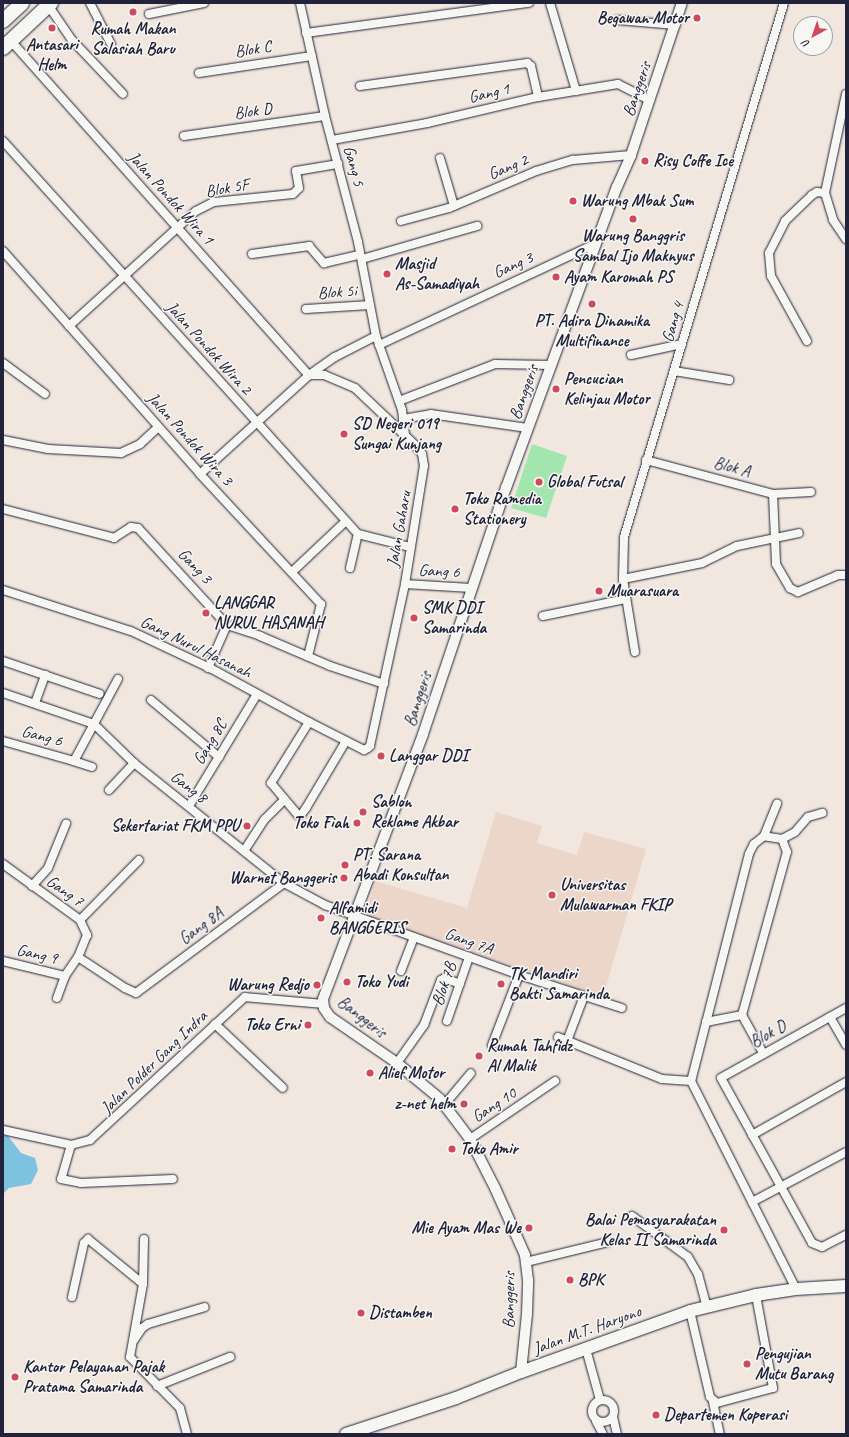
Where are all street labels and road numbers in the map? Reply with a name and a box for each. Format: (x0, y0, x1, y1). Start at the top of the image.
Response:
street label: Blok C (234, 36, 272, 62)
street label: Banggeris (618, 59, 656, 119)
street label: Gang 1 (467, 78, 511, 108)
street label: Blok D (233, 98, 273, 124)
street label: Gang 5 (339, 143, 369, 189)
street label: Jalan Pondok Wira 1 (124, 147, 218, 249)
street label: Gang 2 (485, 150, 531, 184)
street label: Blok 5F (204, 174, 250, 202)
street label: Gang 3 (490, 247, 536, 283)
street label: Blok 5i (317, 280, 357, 304)
street label: Jalan Pondok Wira 2 (162, 297, 256, 399)
street label: Gang 4 (657, 299, 689, 345)
street label: Banggeris (505, 362, 543, 422)
street label: Jalan Pondok Wira 3 (143, 388, 237, 490)
street label: Blok A (712, 452, 752, 482)
street label: Jalan Gaharu (382, 489, 416, 569)
street label: Gang 3 (174, 544, 216, 588)
street label: Gang 6 (418, 560, 460, 582)
street label: Gang Nurul Hasanah (137, 611, 255, 683)
street label: Banggeris (400, 669, 436, 729)
street label: Gang 8C (189, 716, 231, 768)
street label: Gang 6 (19, 721, 65, 751)
street label: Gang 8 (167, 766, 211, 808)
street label: Gang 7 (42, 871, 88, 911)
street label: Gang 8A (175, 903, 227, 949)
street label: Gang 7A (442, 923, 496, 959)
street label: Gang 9 (15, 939, 59, 969)
street label: Blok 7B (427, 960, 461, 1008)
street label: Banggeris (333, 992, 391, 1042)
street label: Jalan Polder Gang Indra (96, 1006, 212, 1118)
street label: Blok D (746, 1016, 790, 1052)
street label: Gang 10 (468, 1083, 520, 1127)
street label: Banggeris (498, 1272, 520, 1328)
street label: Jalan M.T. Haryono (530, 1301, 644, 1359)

